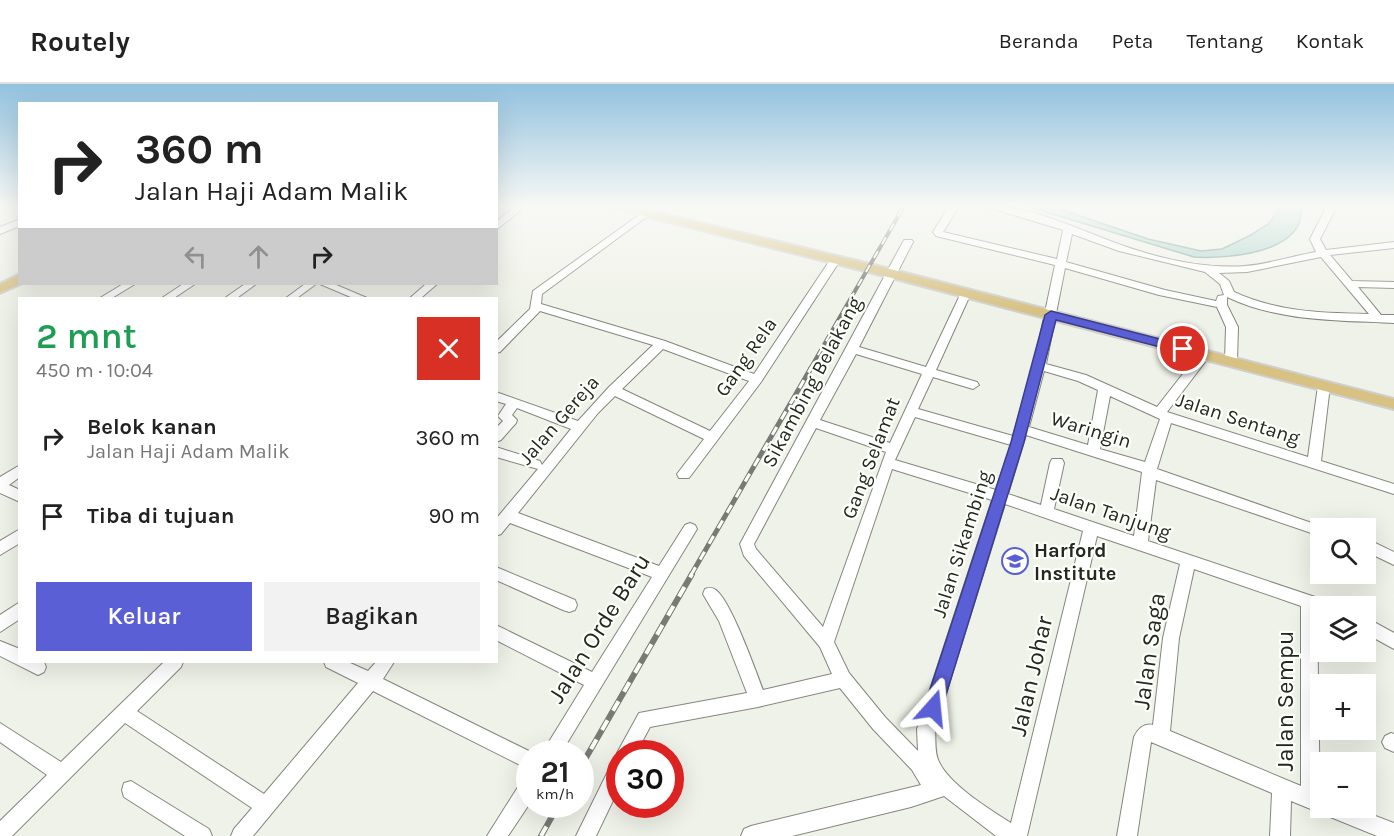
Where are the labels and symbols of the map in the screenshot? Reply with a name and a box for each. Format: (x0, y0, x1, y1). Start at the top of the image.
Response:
street label: Sikambing Belakang (757, 293, 867, 471)
street label: Gang Rela (710, 313, 782, 401)
pin (1157, 323, 1208, 374)
street label: Jalan Gereja (514, 371, 604, 469)
street label: Jalan Sentang (1173, 388, 1303, 450)
street label: Gang Selamat (837, 394, 905, 522)
street label: Waringin (1048, 407, 1134, 453)
street label: Jalan Sikambing (927, 468, 997, 620)
street label: Jalan Tanjung (1048, 482, 1174, 544)
place label: Harford Institute (1034, 539, 1116, 585)
school or university icon: Harford Institute (1000, 546, 1030, 576)
street label: Jalan Orde Baru (542, 548, 656, 708)
street label: Jalan Saga (1127, 591, 1171, 711)
street label: Jalan Johar (1004, 613, 1058, 739)
street label: Jalan Sempu (1271, 631, 1299, 771)
position arrow (901, 676, 965, 740)
speed limit sign: 30 (606, 740, 684, 818)

